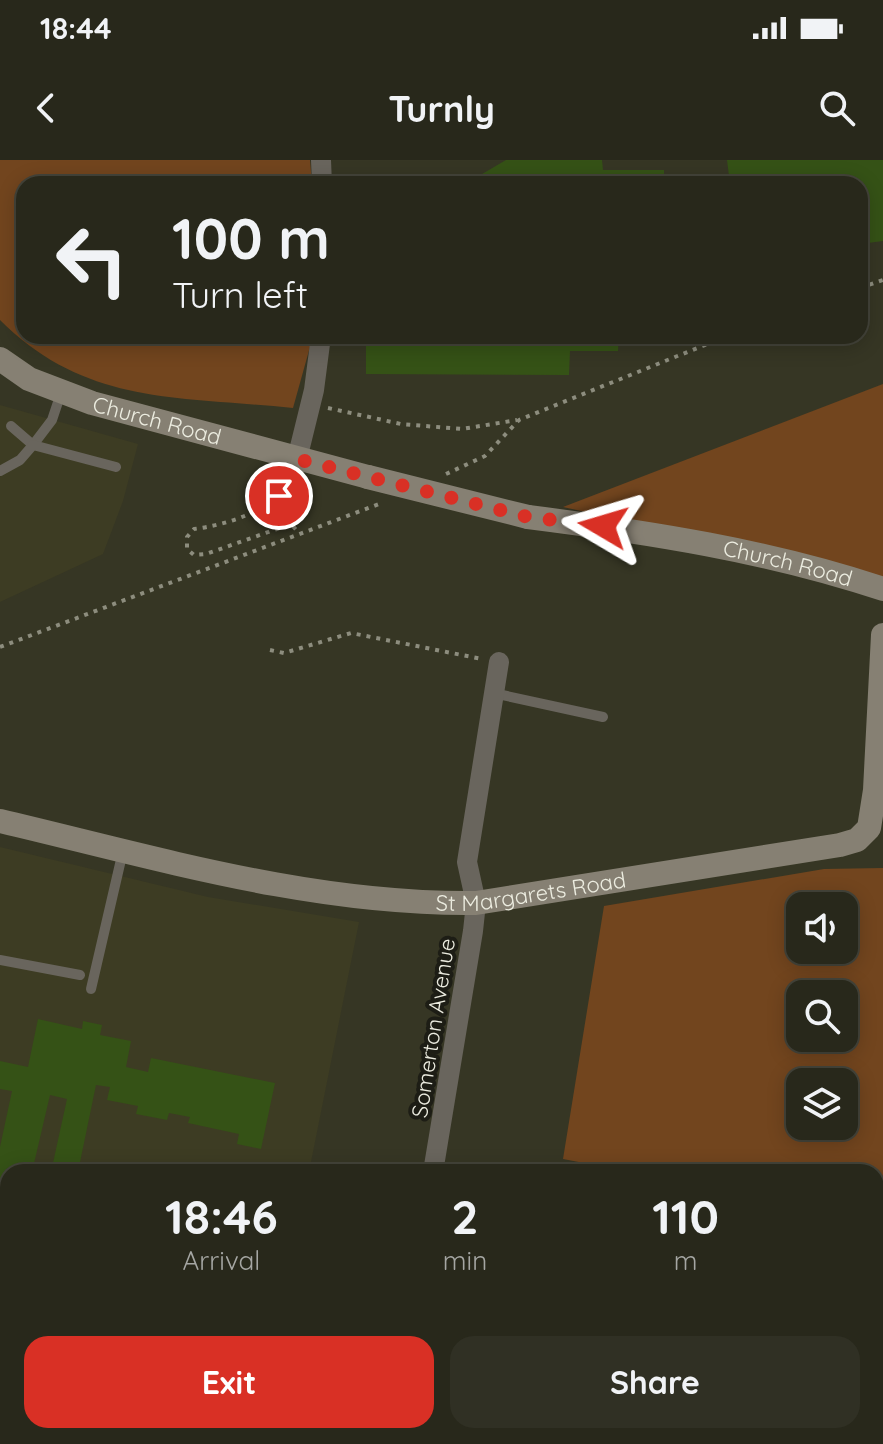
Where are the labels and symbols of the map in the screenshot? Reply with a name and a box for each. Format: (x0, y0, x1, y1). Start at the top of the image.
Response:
street label: Church Road (90, 390, 224, 451)
pin (245, 462, 313, 530)
position arrow (561, 484, 645, 568)
street label: Church Road (721, 534, 856, 592)
street label: St Margarets Road (435, 865, 628, 917)
street label: Somerton Avenue (405, 936, 461, 1120)

